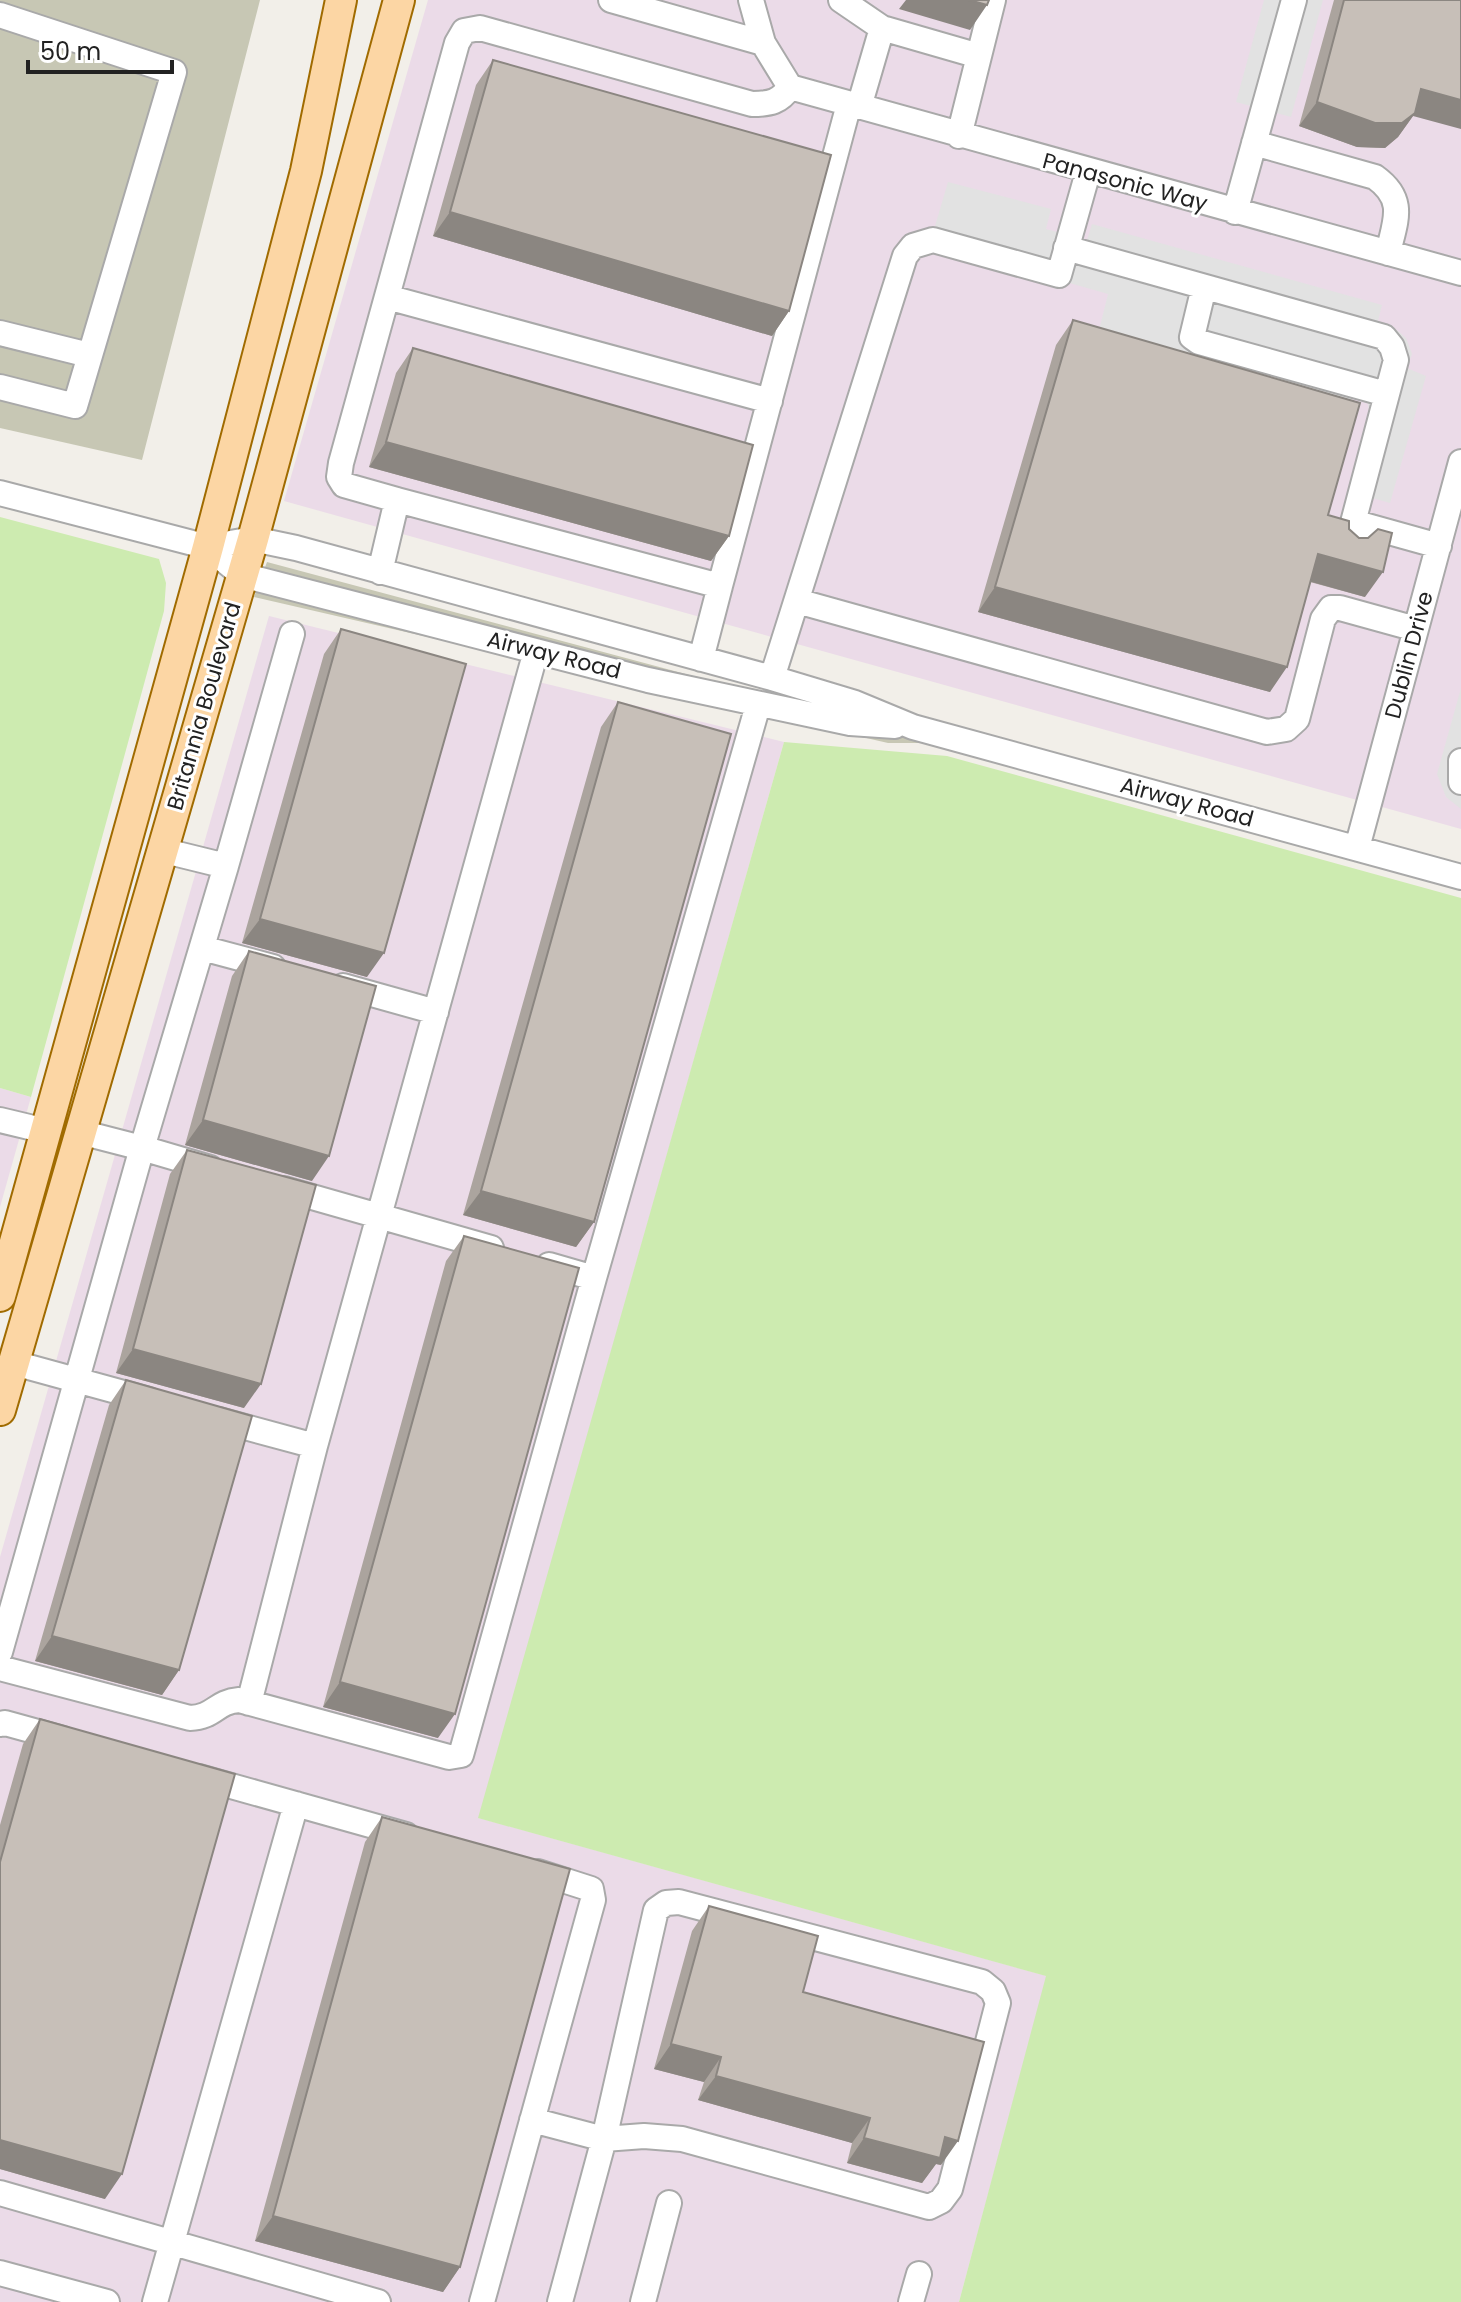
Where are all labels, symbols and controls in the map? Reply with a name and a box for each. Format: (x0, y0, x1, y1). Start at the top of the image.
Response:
scale bar (28, 24, 172, 74)
text: 50 m (40, 35, 101, 68)
street label: Panasonic Way (1039, 145, 1212, 219)
street label: Dublin Drive (1377, 588, 1441, 722)
street label: Britannia Boulevard (159, 598, 249, 814)
street label: Airway Road (484, 623, 624, 687)
street label: Airway Road (1117, 769, 1257, 835)

